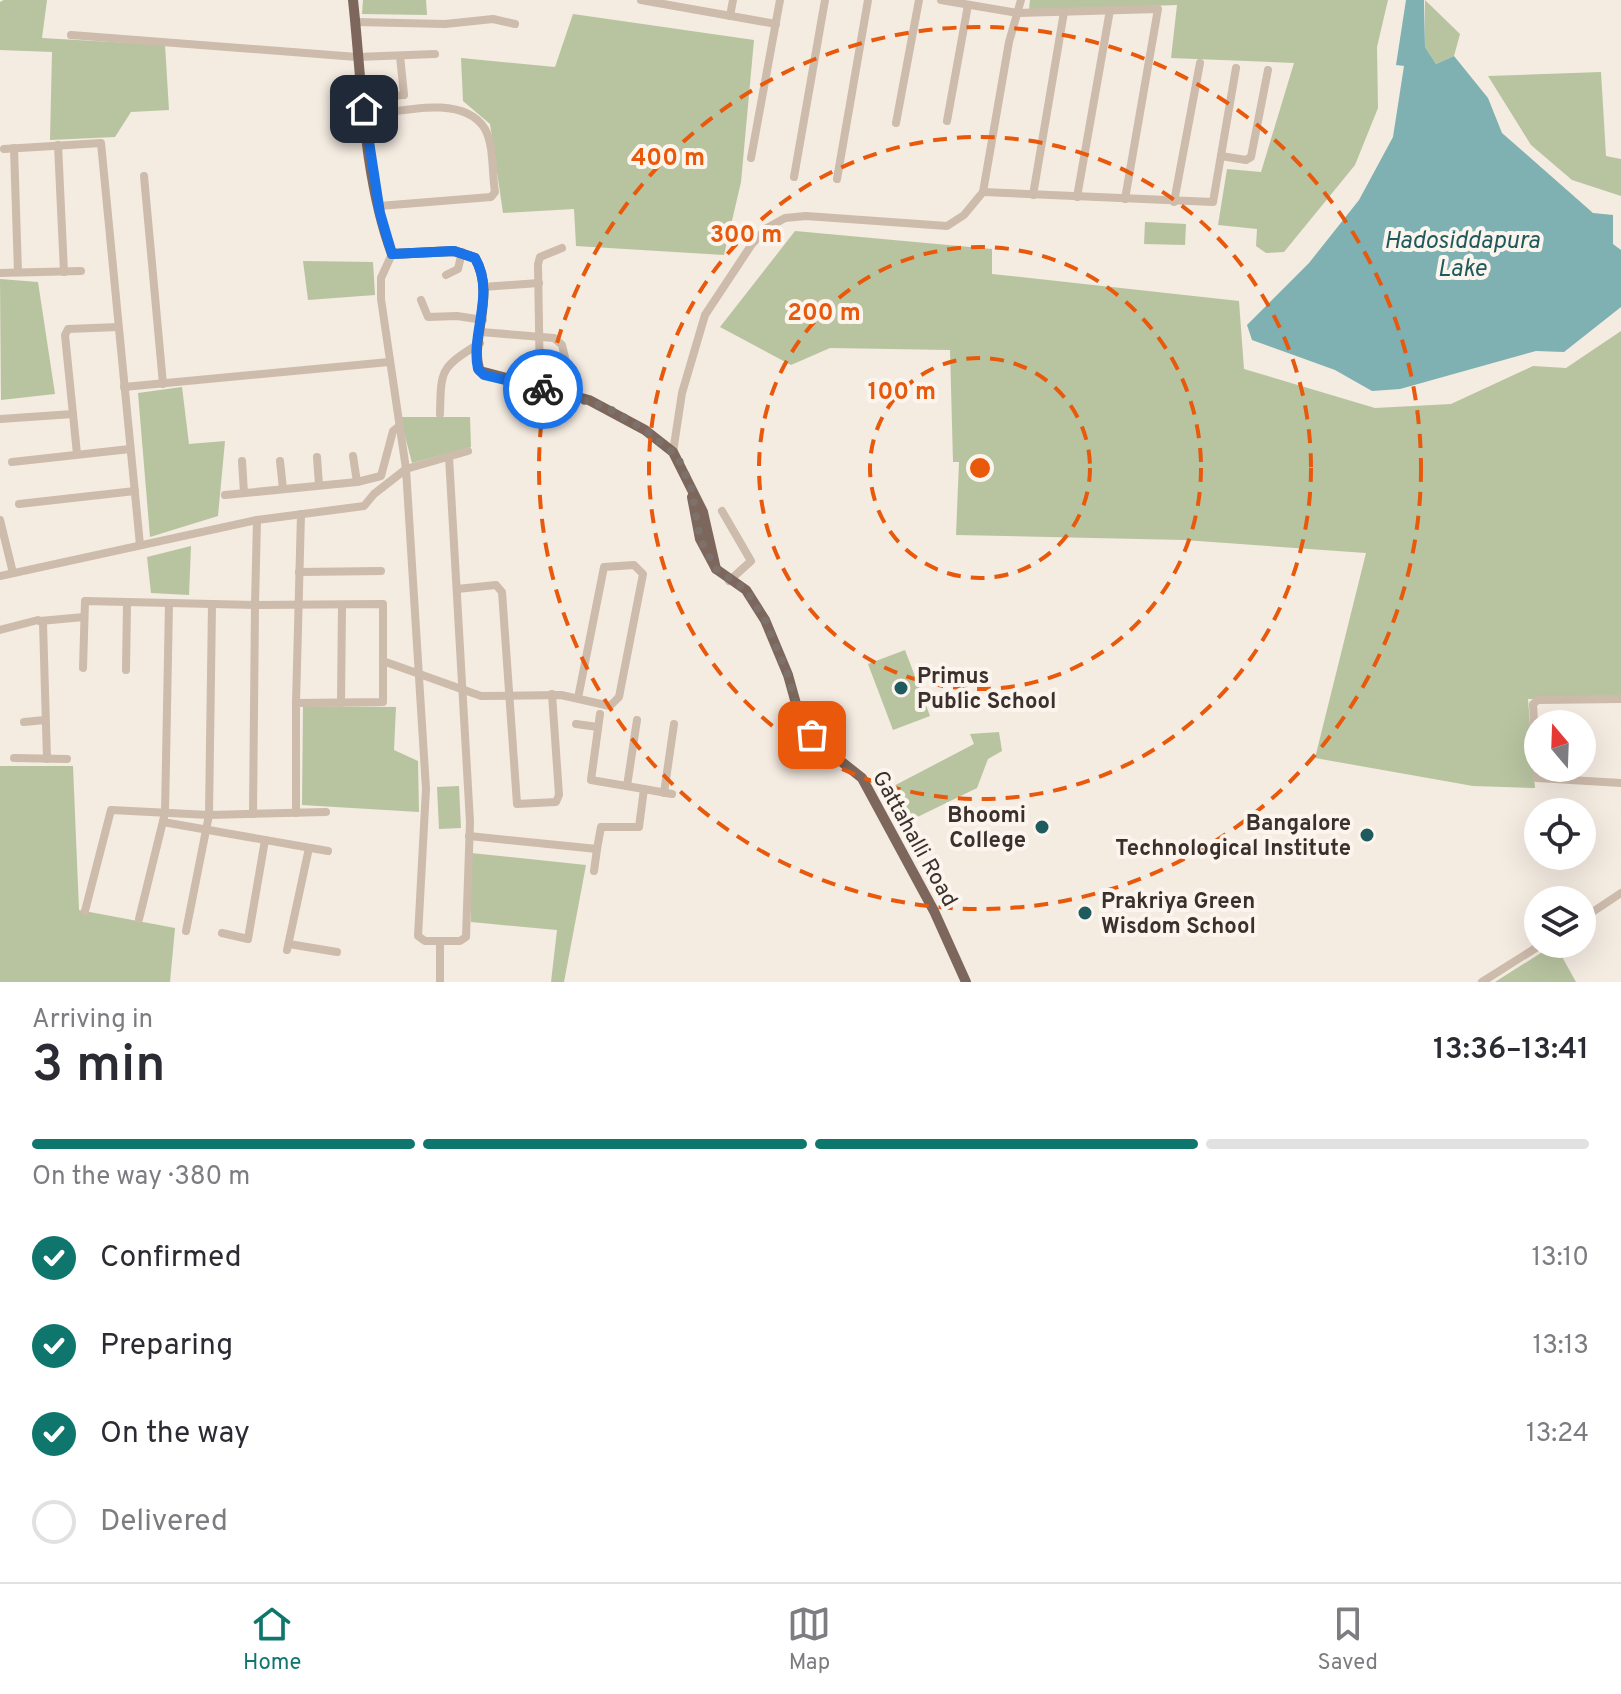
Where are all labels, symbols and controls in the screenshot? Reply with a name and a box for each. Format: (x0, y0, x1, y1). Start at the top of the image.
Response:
pin (330, 75, 398, 143)
icon: home (342, 87, 386, 131)
text: 400 m (631, 144, 705, 174)
text: 300 m (710, 221, 782, 251)
water label: Hadosiddapura Lake (1384, 227, 1541, 285)
text: 200 m (787, 299, 861, 329)
courier (503, 349, 583, 429)
icon: bike (521, 367, 565, 411)
text: 100 m (868, 378, 936, 408)
centre of rings (966, 454, 994, 482)
place label: Primus Public School (917, 664, 1056, 716)
marker: Primus Public School (892, 679, 910, 697)
pin (778, 701, 846, 769)
north arrow (1524, 710, 1596, 782)
map controls (1524, 710, 1596, 958)
icon: bag (790, 713, 834, 757)
street label: Gattahalli Road (865, 766, 962, 912)
button: locate (1524, 798, 1596, 870)
place label: Bhoomi College (947, 803, 1026, 855)
place label: Bangalore Technological Institute (1115, 811, 1351, 863)
marker: Bhoomi College (1033, 818, 1051, 836)
marker: Bangalore Technological Institute (1358, 826, 1376, 844)
button: layers (1524, 886, 1596, 958)
place label: Prakriya Green Wisdom School (1101, 889, 1256, 941)
marker: Prakriya Green Wisdom School (1076, 904, 1094, 922)
text: Arriving in (32, 1004, 153, 1037)
text: 13:36–13:41 (1433, 1032, 1589, 1069)
text: 3 min (32, 1034, 165, 1100)
text: On the way · 380 m (32, 1161, 250, 1194)
icon: check (32, 1236, 76, 1280)
text: Confirmed (100, 1240, 242, 1277)
text: 13:10 (1531, 1242, 1589, 1275)
icon: check (32, 1324, 76, 1368)
text: Preparing (100, 1328, 233, 1365)
text: 13:13 (1532, 1330, 1589, 1363)
icon: check (32, 1412, 76, 1456)
text: On the way (100, 1416, 250, 1453)
text: 13:24 (1526, 1418, 1589, 1451)
text: Delivered (100, 1504, 228, 1541)
tab: Home (243, 1602, 301, 1677)
tab: Map (787, 1602, 831, 1677)
tab: Saved (1318, 1602, 1378, 1677)

